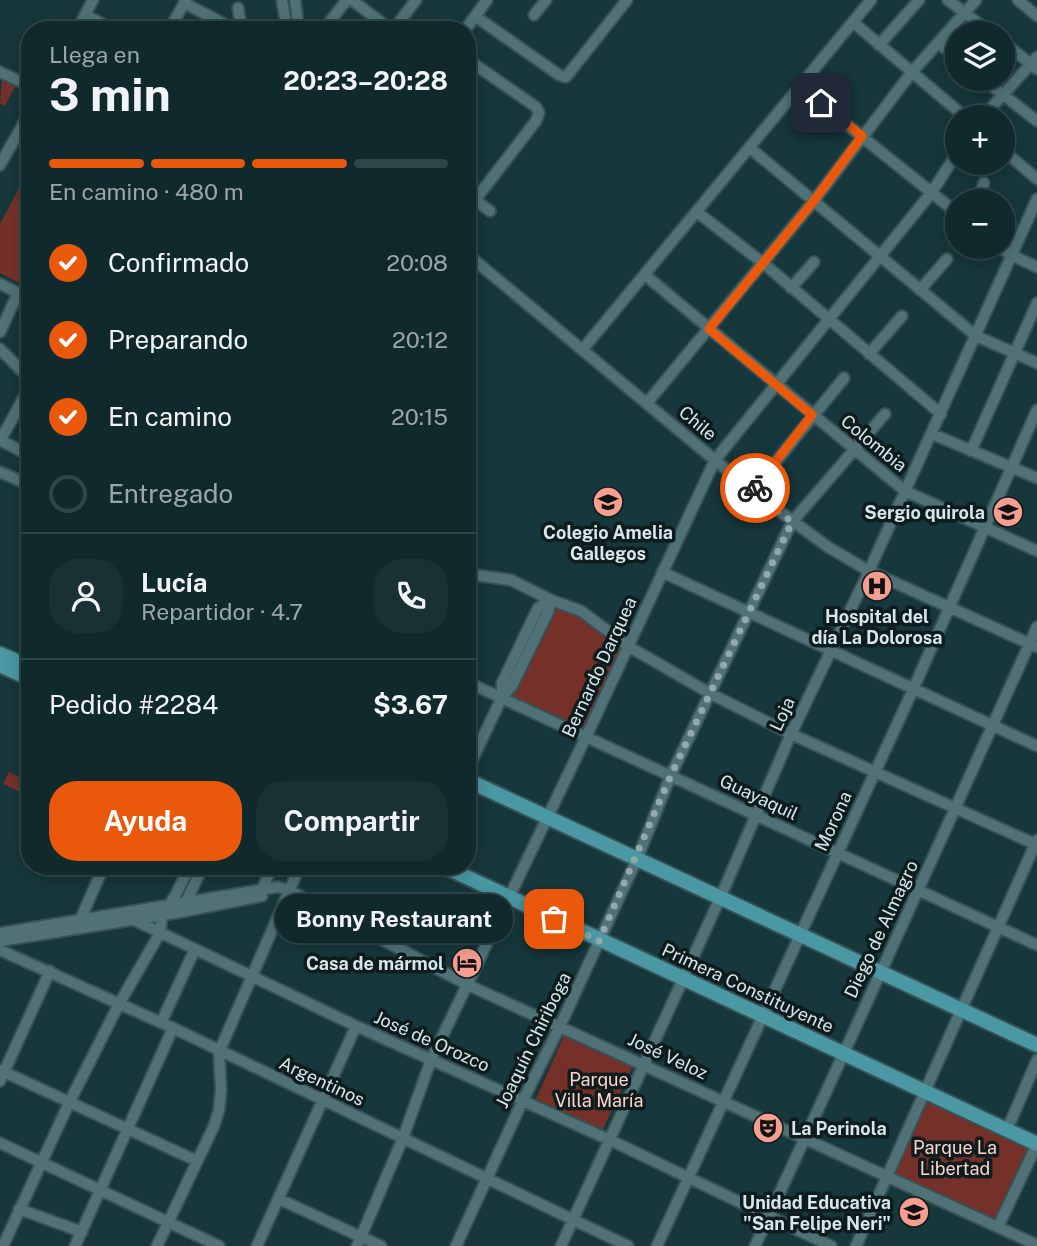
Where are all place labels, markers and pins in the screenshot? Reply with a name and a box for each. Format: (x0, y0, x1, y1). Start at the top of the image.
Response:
pin (791, 73, 851, 133)
school or university icon: Colegio Amelia Gallegos (591, 485, 625, 519)
school or university icon: Sergio quirola (991, 495, 1025, 529)
place label: Sergio quirola (864, 502, 985, 523)
place label: Colegio Amelia Gallegos (543, 522, 673, 564)
hospital icon: Hospital del día La Dolorosa (860, 569, 894, 603)
place label: Hospital del día La Dolorosa (811, 606, 943, 648)
pin (524, 889, 584, 949)
callout: Bonny Restaurant (274, 894, 512, 944)
hotel icon: Casa de mármol (450, 946, 484, 980)
place label: Casa de mármol (306, 953, 444, 974)
theatre icon: La Perinola (751, 1111, 785, 1145)
place label: La Perinola (791, 1118, 887, 1139)
place label: Unidad Educativa "San Felipe Neri" (742, 1192, 891, 1234)
school or university icon: Unidad Educativa "San Felipe Neri" (897, 1195, 931, 1229)

